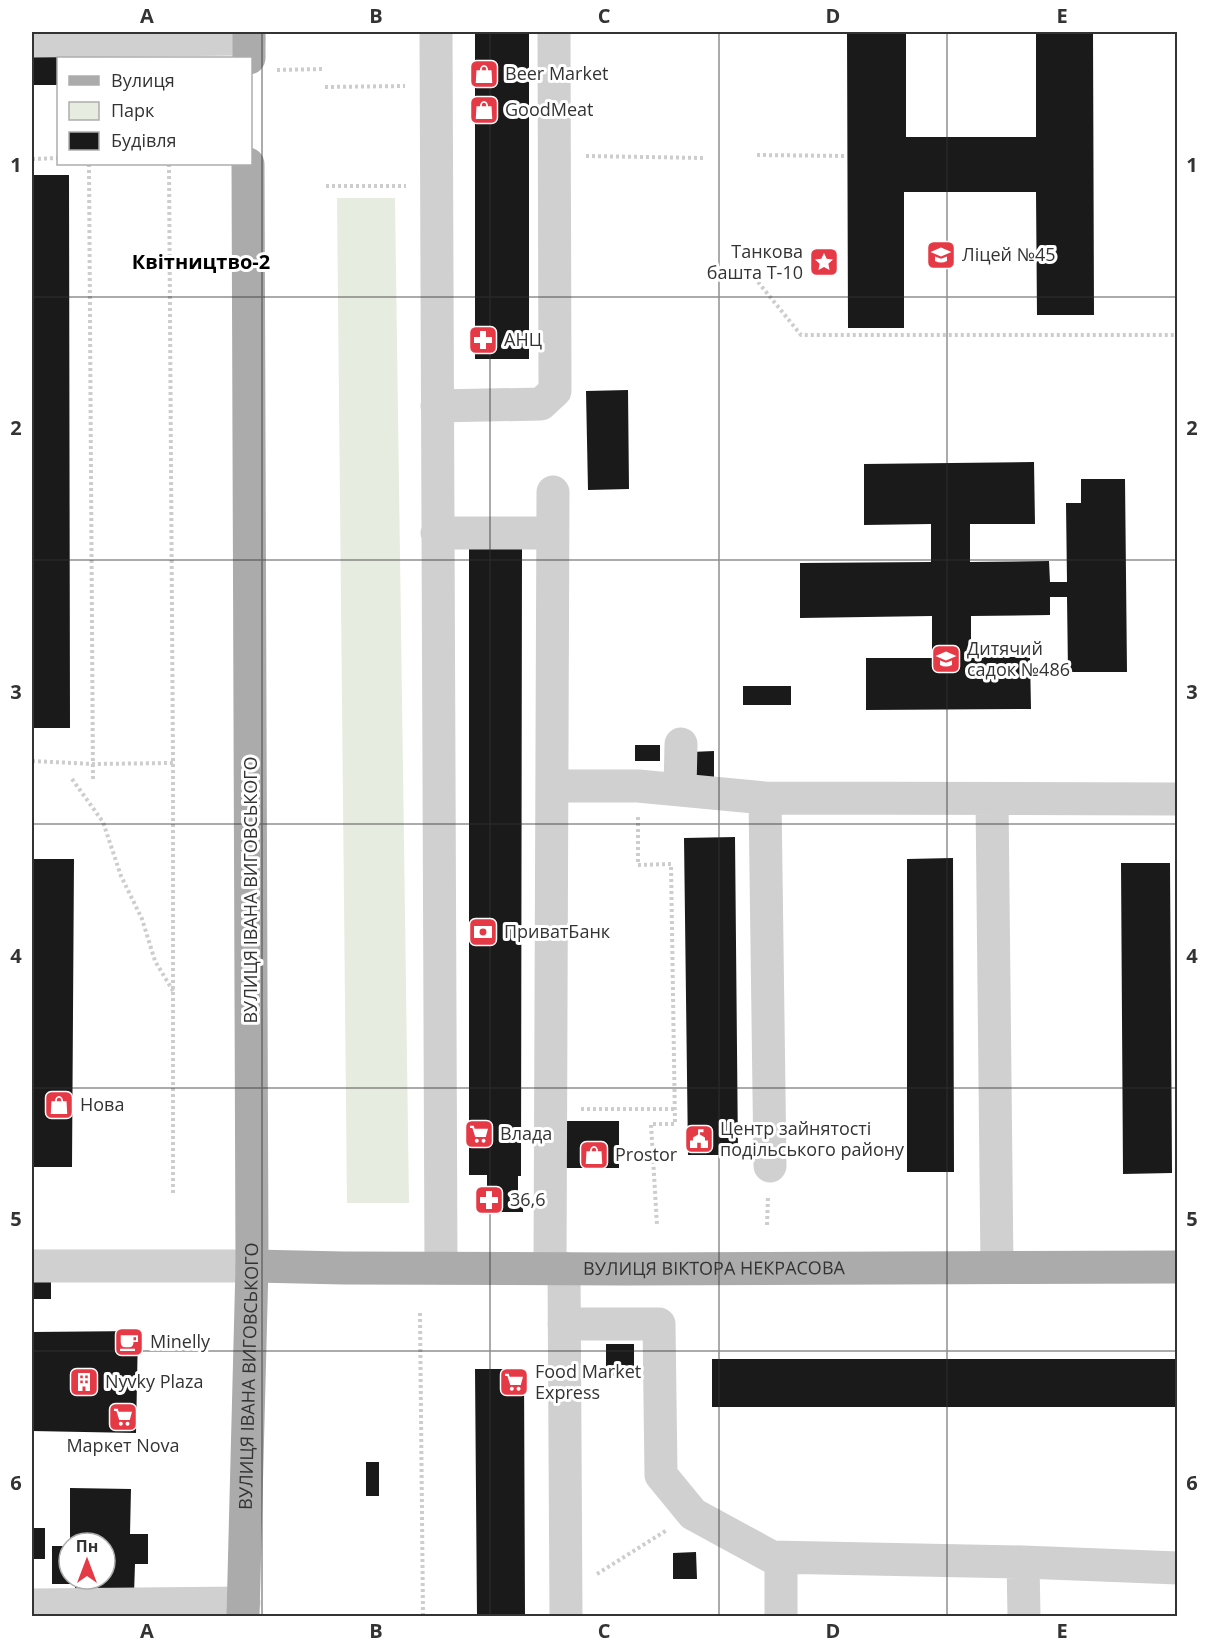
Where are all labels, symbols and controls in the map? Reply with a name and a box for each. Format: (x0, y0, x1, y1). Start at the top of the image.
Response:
text: A (140, 2, 154, 29)
text: B (369, 2, 383, 29)
text: C (598, 2, 611, 29)
text: D (826, 2, 840, 29)
text: E (1056, 2, 1068, 29)
legend (57, 57, 252, 165)
shop icon: Beer Market (468, 58, 500, 90)
place label: Beer Market (505, 61, 608, 85)
text: Вулиця (111, 68, 175, 92)
shop icon: GoodMeat (468, 94, 500, 126)
place label: GoodMeat (505, 97, 593, 121)
text: Парк (111, 98, 155, 122)
text: Будівля (111, 128, 177, 152)
text: 1 (10, 151, 22, 178)
text: 1 (1186, 151, 1198, 178)
place label: Танкова башта Т-10 (707, 239, 803, 284)
school or university icon: Ліцей №45 (925, 239, 957, 271)
place label: Ліцей №45 (962, 242, 1056, 266)
place icon: Танкова башта Т-10 (808, 246, 840, 278)
district label: Квітництво-2 (132, 248, 270, 275)
pharmacy icon: АНЦ (467, 324, 499, 356)
place label: АНЦ (504, 327, 542, 351)
text: 2 (10, 414, 22, 441)
text: 2 (1186, 414, 1198, 441)
place label: Дитячий садок №486 (967, 636, 1070, 681)
school or university icon: Дитячий садок №486 (930, 643, 962, 675)
text: 3 (10, 678, 22, 705)
text: 3 (1186, 678, 1198, 705)
street label: ВУЛИЦЯ ІВАНА ВИГОВСЬКОГО (238, 756, 262, 1024)
bank icon: ПриватБанк (467, 916, 499, 948)
place label: ПриватБанк (504, 919, 611, 943)
text: 4 (10, 942, 22, 969)
text: 4 (1186, 942, 1198, 969)
shop icon: Нова (43, 1089, 75, 1121)
place label: Нова (80, 1092, 124, 1116)
place label: Центр зайнятості подільського району (720, 1116, 905, 1161)
supermarket icon: Влада (463, 1118, 495, 1150)
place label: Влада (500, 1121, 552, 1145)
public building icon: Центр зайнятості подільського району (683, 1123, 715, 1155)
shop icon: Prostor (578, 1139, 610, 1171)
place label: Prostor (615, 1142, 678, 1166)
pharmacy icon: 36,6 (473, 1184, 505, 1216)
place label: 36,6 (510, 1187, 546, 1211)
text: 5 (10, 1205, 22, 1232)
text: 5 (1186, 1205, 1198, 1232)
street label: ВУЛИЦЯ ІВАНА ВИГОВСЬКОГО (233, 1242, 263, 1510)
street label: ВУЛИЦЯ ВІКТОРА НЕКРАСОВА (583, 1255, 846, 1280)
cafe icon: Minelly (113, 1326, 145, 1358)
place label: Minelly (150, 1329, 211, 1353)
place label: Food Market Express (535, 1359, 641, 1404)
building icon: Nyvky Plaza (68, 1366, 100, 1398)
supermarket icon: Food Market Express (498, 1366, 530, 1398)
place label: Nyvky Plaza (105, 1369, 204, 1393)
supermarket icon: Маркет Nova (107, 1401, 139, 1433)
place label: Маркет Nova (66, 1433, 180, 1457)
text: 6 (10, 1469, 22, 1496)
text: 6 (1186, 1469, 1198, 1496)
north arrow (57, 1531, 117, 1591)
text: Пн (76, 1535, 98, 1557)
text: A (140, 1617, 154, 1644)
text: B (369, 1617, 383, 1644)
text: C (598, 1617, 611, 1644)
text: D (826, 1617, 840, 1644)
text: E (1056, 1617, 1068, 1644)

